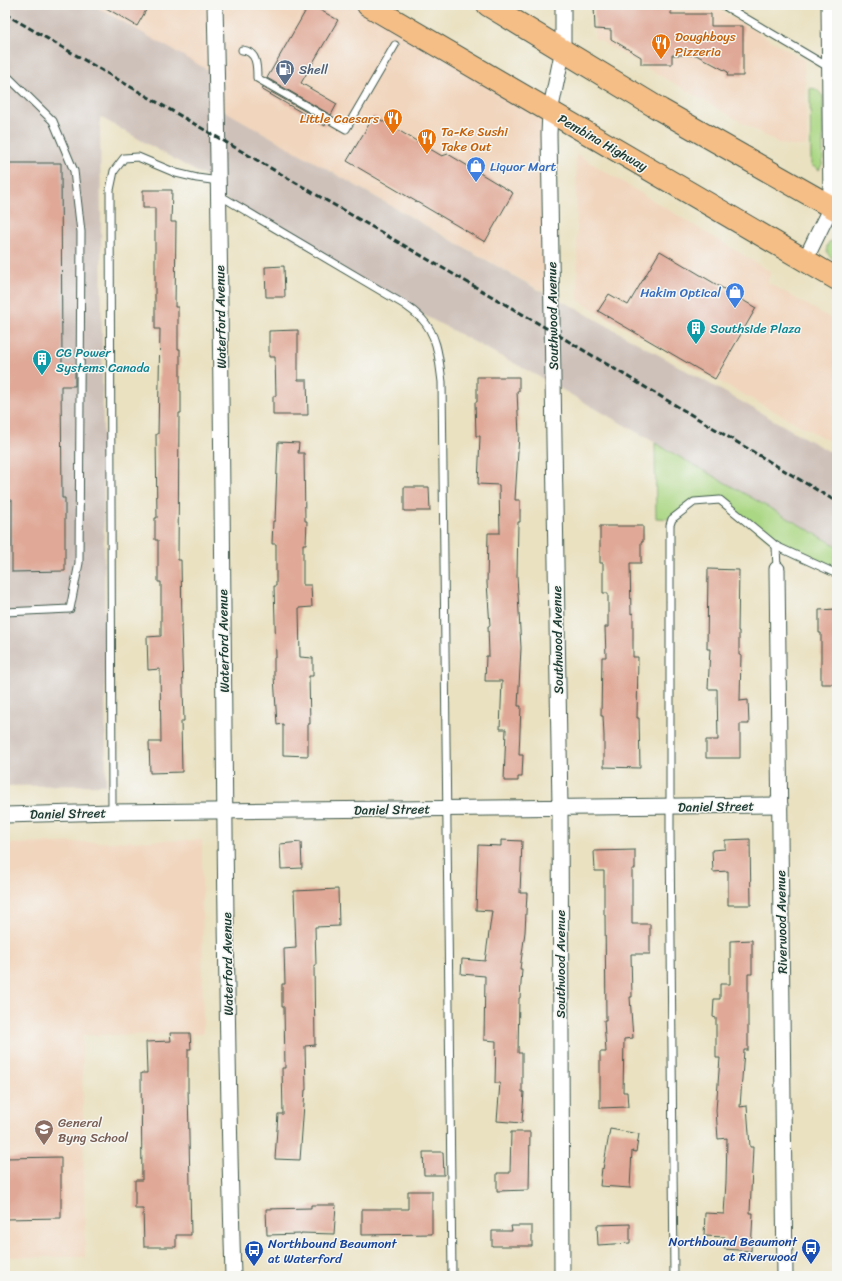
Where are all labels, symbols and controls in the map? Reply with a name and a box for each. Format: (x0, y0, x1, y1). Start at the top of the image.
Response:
place label: Doughboys Pizzeria (675, 25, 736, 63)
restaurant icon: Doughboys Pizzeria (650, 32, 672, 60)
fuel station icon: Shell (274, 58, 296, 86)
place label: Shell (299, 58, 328, 81)
place label: Little Caesars (300, 107, 380, 130)
restaurant icon: Little Caesars (382, 107, 404, 135)
street label: Pembina Highway (553, 107, 652, 178)
place label: Ta-Ke Sushi Take Out (441, 120, 508, 158)
restaurant icon: Ta-Ke Sushi Take Out (416, 127, 438, 155)
shop icon: Liquor Mart (465, 155, 487, 183)
place label: Liquor Mart (490, 155, 557, 178)
street label: Southwood Avenue (540, 261, 565, 370)
street label: Waterford Avenue (208, 265, 233, 369)
place label: Hakim Optical (640, 281, 721, 304)
shop icon: Hakim Optical (724, 281, 746, 309)
building icon: Southside Plaza (685, 317, 707, 345)
place label: Southside Plaza (710, 317, 801, 340)
place label: CG Power Systems Canada (56, 341, 150, 379)
building icon: CG Power Systems Canada (31, 348, 53, 376)
street label: Southwood Avenue (545, 585, 570, 694)
street label: Waterford Avenue (211, 589, 236, 693)
street label: Daniel Street (678, 794, 755, 819)
street label: Daniel Street (354, 797, 431, 822)
street label: Daniel Street (30, 801, 107, 826)
street label: Riverwood Avenue (769, 870, 794, 974)
street label: Southwood Avenue (549, 909, 572, 1018)
street label: Waterford Avenue (215, 912, 240, 1016)
place label: General Byng School (58, 1111, 129, 1149)
school or university icon: General Byng School (33, 1118, 55, 1146)
place label: Northbound Beaumont at Riverwood (668, 1230, 798, 1268)
place label: Northbound Beaumont at Waterford (268, 1232, 397, 1270)
bus stop icon: Northbound Beaumont at Riverwood (800, 1237, 822, 1265)
bus stop icon: Northbound Beaumont at Waterford (243, 1239, 265, 1267)

